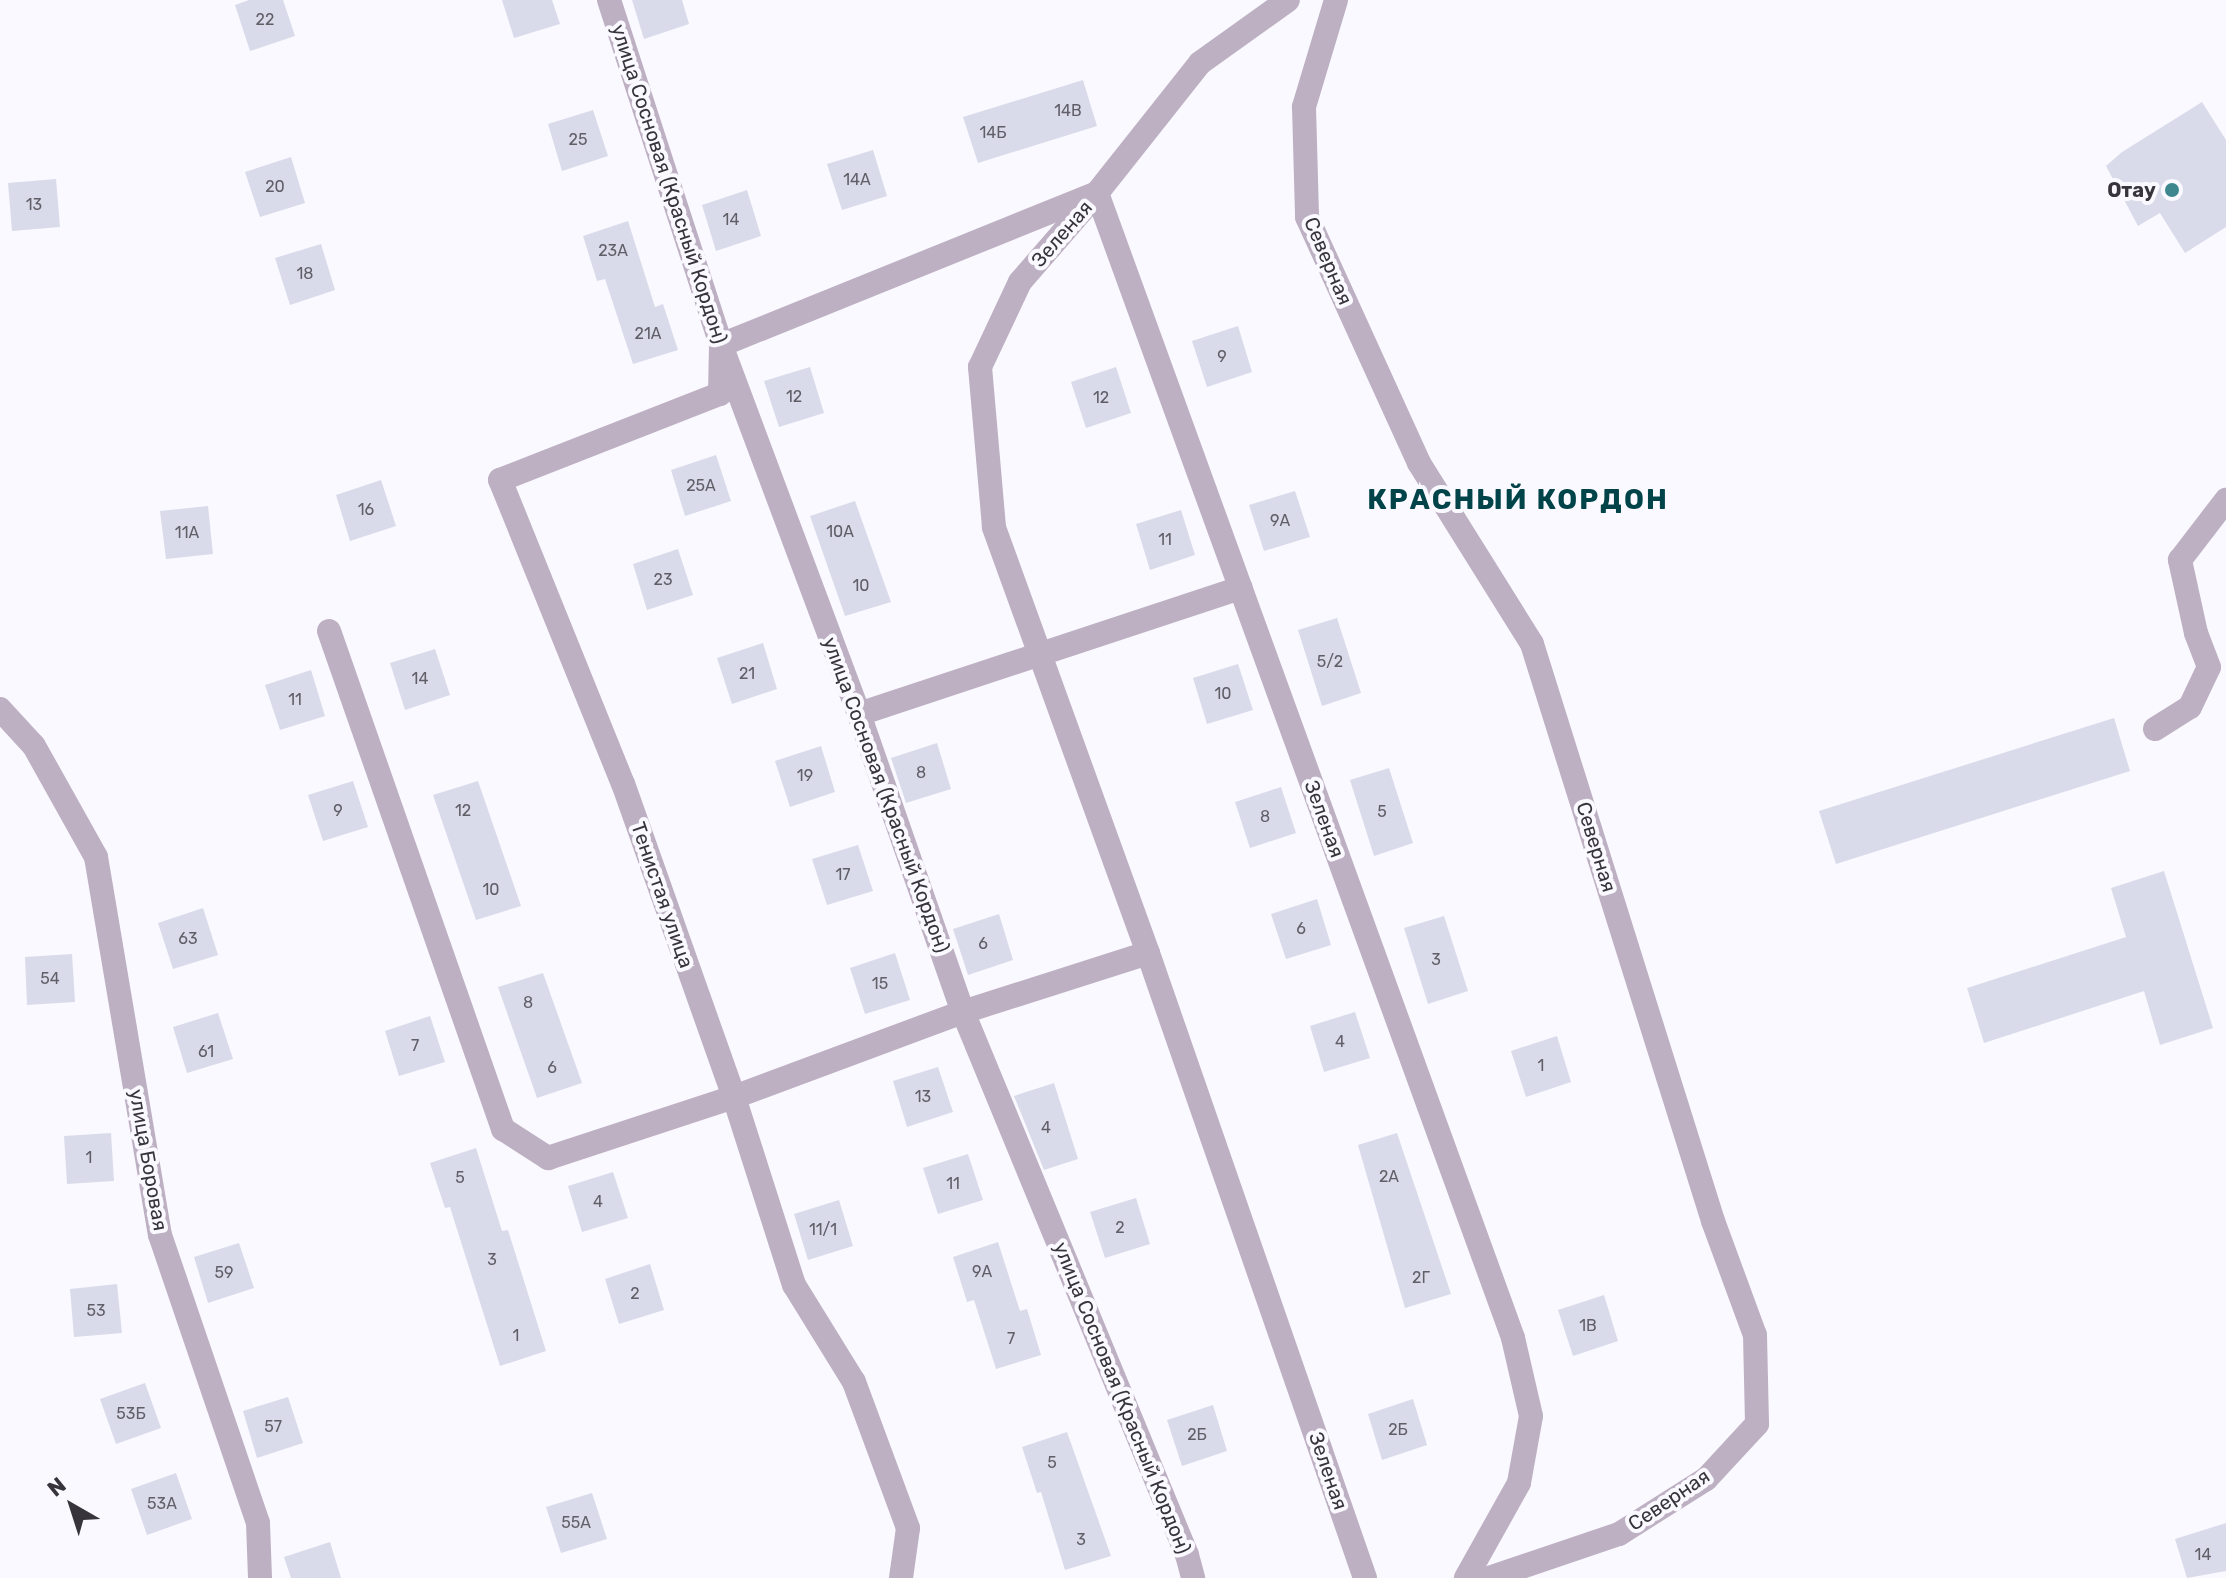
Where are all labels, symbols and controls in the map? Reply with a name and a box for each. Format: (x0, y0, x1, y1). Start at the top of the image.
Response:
house number: 22 (256, 10, 274, 30)
street label: улица Сосновая (Красный Кордон) (606, 21, 732, 347)
house number: 14В (1054, 101, 1082, 121)
house number: 14Б (979, 123, 1007, 143)
house number: 25 (569, 130, 587, 150)
house number: 14А (843, 170, 871, 190)
house number: 20 (265, 177, 285, 197)
place label: Отау (2107, 178, 2156, 202)
marker: Отау (2163, 181, 2181, 199)
house number: 13 (26, 195, 42, 215)
street label: Зеленая (1027, 196, 1097, 272)
house number: 14 (723, 210, 739, 230)
street label: Северная (1299, 214, 1357, 308)
house number: 23А (598, 241, 628, 261)
house number: 18 (296, 264, 314, 284)
house number: 21А (635, 324, 661, 344)
house number: 9 (1217, 347, 1227, 367)
house number: 12 (786, 387, 802, 407)
house number: 12 (1093, 388, 1109, 408)
house number: 25А (686, 476, 716, 496)
district label: КРАСНЫЙ КОРДОН (1367, 483, 1669, 517)
house number: 16 (358, 500, 374, 520)
house number: 9А (1270, 511, 1290, 531)
house number: 10А (826, 522, 854, 542)
house number: 11А (175, 523, 199, 543)
house number: 11 (1158, 530, 1172, 550)
house number: 23 (653, 570, 673, 590)
house number: 10 (852, 576, 870, 596)
street label: улица Сосновая (Красный Кордон) (818, 634, 954, 956)
house number: 5/2 (1317, 652, 1343, 672)
house number: 21 (739, 664, 755, 684)
house number: 14 (412, 669, 428, 689)
house number: 10 (1214, 684, 1232, 704)
house number: 11 (288, 690, 302, 710)
house number: 8 (916, 763, 926, 783)
house number: 19 (797, 766, 813, 786)
street label: Зеленая (1299, 777, 1349, 861)
street label: Северная (1571, 799, 1621, 895)
house number: 9 (333, 801, 343, 821)
house number: 12 (455, 801, 471, 821)
house number: 5 (1377, 802, 1387, 822)
house number: 8 (1260, 807, 1270, 827)
street label: Тенистая улица (626, 819, 698, 971)
house number: 17 (835, 865, 851, 885)
house number: 10 (482, 880, 500, 900)
house number: 6 (1296, 919, 1306, 939)
house number: 63 (178, 929, 198, 949)
house number: 6 (978, 934, 988, 954)
house number: 3 (1431, 950, 1441, 970)
house number: 54 (40, 969, 60, 989)
house number: 15 (872, 974, 888, 994)
house number: 8 (523, 993, 533, 1013)
house number: 4 (1335, 1032, 1345, 1052)
house number: 7 (411, 1036, 419, 1056)
house number: 61 (198, 1042, 214, 1062)
house number: 1 (1538, 1056, 1544, 1076)
house number: 6 (547, 1058, 557, 1078)
street label: улица Боровая (124, 1087, 172, 1233)
house number: 13 (915, 1087, 931, 1107)
house number: 4 (1041, 1118, 1051, 1138)
house number: 1 (86, 1148, 92, 1168)
house number: 2А (1379, 1167, 1399, 1187)
house number: 5 (455, 1168, 465, 1188)
house number: 11 (946, 1174, 960, 1194)
house number: 4 (593, 1192, 603, 1212)
house number: 2 (1115, 1218, 1125, 1238)
house number: 11/1 (809, 1220, 837, 1240)
street label: улица Сосновая (Красный Кордон) (1048, 1239, 1196, 1557)
house number: 3 (487, 1250, 497, 1270)
house number: 9А (972, 1262, 992, 1282)
house number: 59 (215, 1263, 233, 1283)
house number: 2Г (1412, 1268, 1430, 1288)
house number: 2 (630, 1284, 640, 1304)
house number: 53 (86, 1301, 106, 1321)
house number: 1В (1579, 1316, 1597, 1336)
house number: 1 (513, 1326, 519, 1346)
house number: 7 (1007, 1329, 1015, 1349)
house number: 53Б (116, 1404, 146, 1424)
house number: 57 (264, 1417, 282, 1437)
house number: 2Б (1388, 1420, 1408, 1440)
house number: 2Б (1187, 1425, 1207, 1445)
street label: Зеленая (1304, 1429, 1352, 1513)
house number: 5 (1047, 1453, 1057, 1473)
street label: Северная (1624, 1464, 1714, 1536)
north arrow (32, 1466, 112, 1546)
text: N (42, 1471, 71, 1502)
house number: 53А (147, 1494, 177, 1514)
house number: 55А (561, 1513, 591, 1533)
house number: 3 (1076, 1530, 1086, 1550)
house number: 14 (2195, 1545, 2211, 1565)

